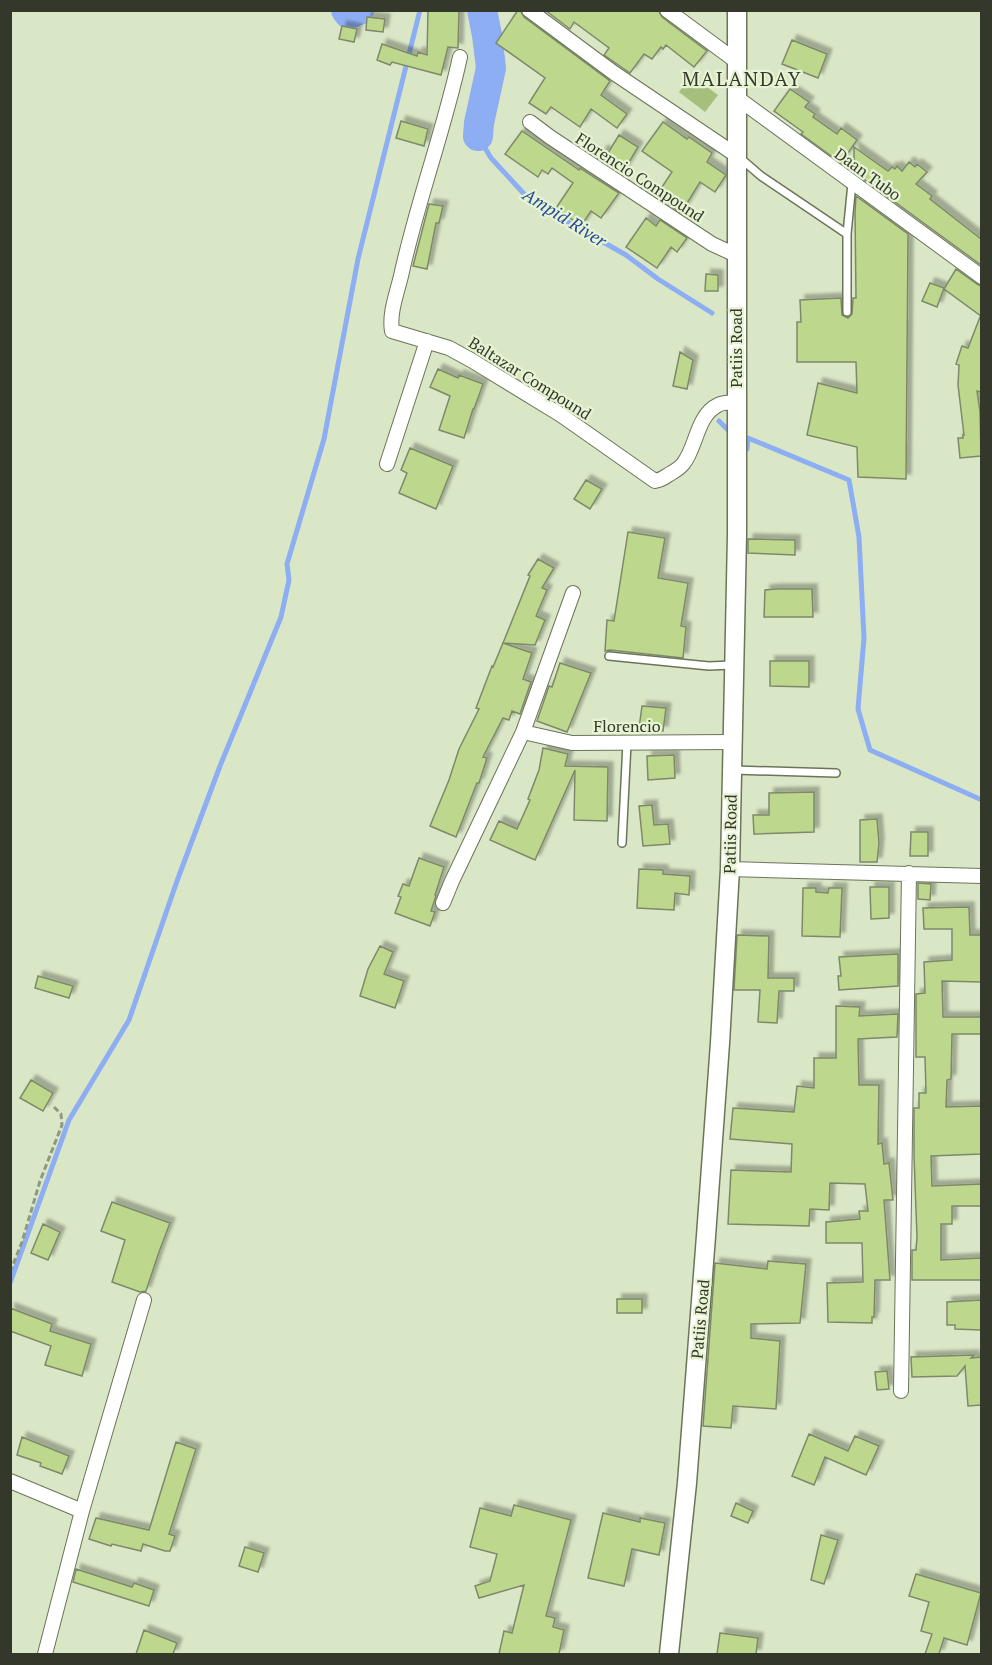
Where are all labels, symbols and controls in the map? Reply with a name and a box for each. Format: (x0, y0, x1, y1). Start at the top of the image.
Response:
district label: MALANDAY (682, 65, 802, 92)
street label: Florencio Compound (571, 127, 709, 227)
street label: Daan Tubo (830, 142, 906, 206)
water label: Ampid River (518, 181, 612, 253)
street label: Patiis Road (725, 308, 747, 388)
street label: Baltazar Compound (464, 331, 596, 425)
street label: Florencio (593, 715, 661, 737)
street label: Patiis Road (718, 794, 742, 874)
street label: Patiis Road (686, 1278, 714, 1360)

